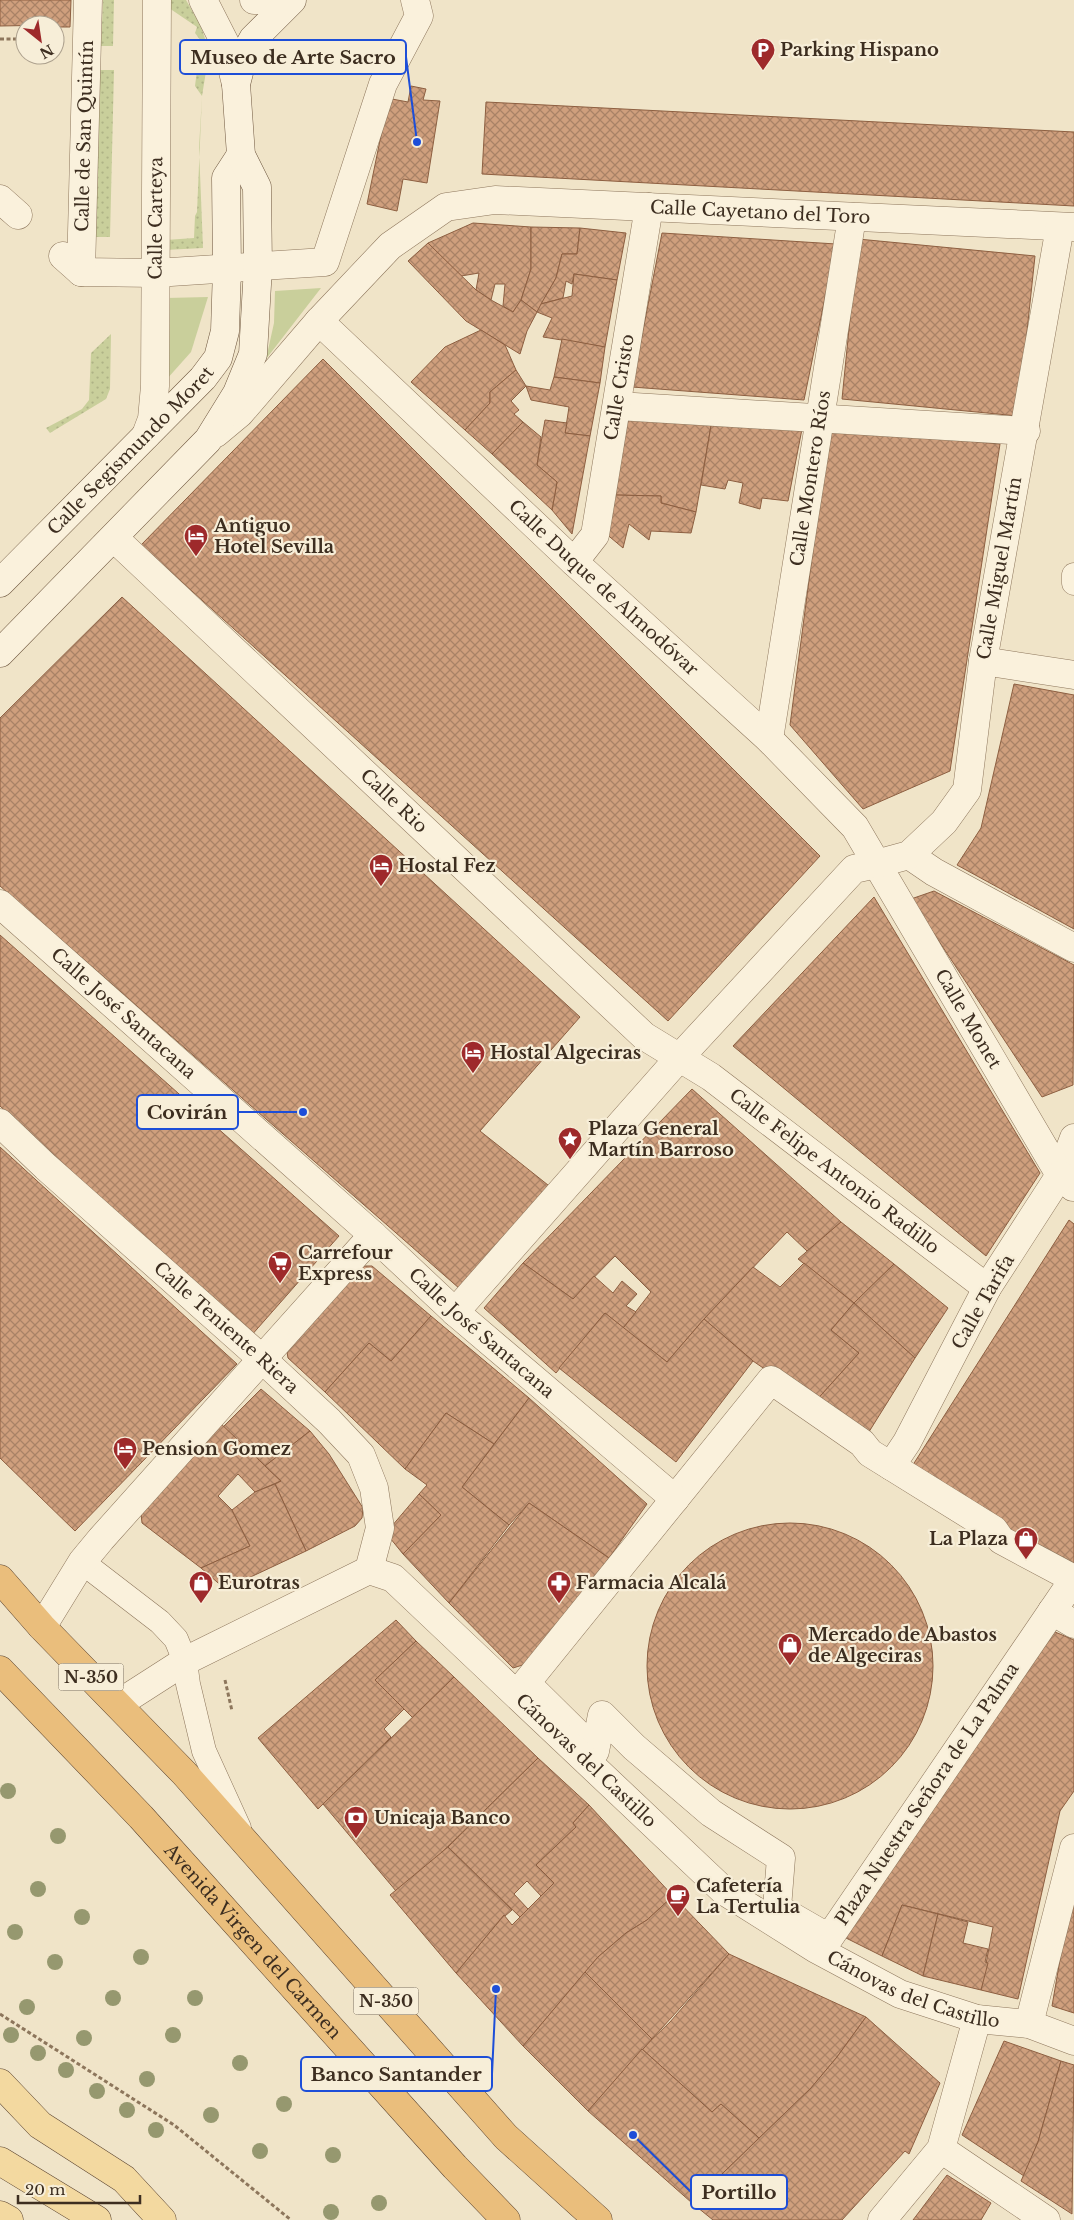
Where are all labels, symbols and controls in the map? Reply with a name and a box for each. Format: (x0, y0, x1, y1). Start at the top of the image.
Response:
north arrow (15, 15, 65, 65)
parking icon: Parking Hispano (750, 37, 776, 71)
place label: Parking Hispano (780, 39, 939, 61)
text: N (36, 40, 57, 62)
street label: Calle de San Quintín (71, 40, 98, 232)
callout: Museo de Arte Sacro (180, 40, 406, 74)
text: Museo de Arte Sacro (190, 46, 396, 69)
street label: Calle Carteya (145, 157, 167, 280)
street label: Calle Cayetano del Toro (649, 196, 871, 228)
street label: Calle Cristo (600, 332, 639, 442)
street label: Calle Segismundo Moret (43, 362, 219, 540)
street label: Calle Montero Ríos (786, 389, 835, 568)
street label: Calle Miguel Martín (972, 475, 1026, 661)
street label: Calle Duque de Almodóvar (504, 495, 703, 681)
place label: Antiguo Hotel Sevilla (213, 515, 335, 558)
hotel icon: Antiguo Hotel Sevilla (183, 523, 209, 557)
street label: Calle Rio (356, 764, 432, 838)
hotel icon: Hostal Fez (368, 853, 394, 887)
place label: Hostal Fez (398, 855, 496, 877)
street label: Calle José Santacana (46, 943, 200, 1084)
street label: Calle Monet (930, 965, 1006, 1073)
hotel icon: Hostal Algeciras (460, 1040, 486, 1074)
place label: Hostal Algeciras (490, 1042, 641, 1064)
street label: Calle Felipe Antonio Radillo (725, 1084, 944, 1259)
callout: Covirán (137, 1095, 238, 1129)
text: Covirán (147, 1101, 227, 1124)
place label: Plaza General Martín Barroso (588, 1118, 734, 1161)
place icon: Plaza General Martín Barroso (557, 1126, 583, 1160)
place label: Carrefour Express (298, 1242, 393, 1285)
supermarket icon: Carrefour Express (267, 1250, 293, 1284)
street label: Calle Tarifa (947, 1251, 1019, 1353)
street label: Calle Teniente Riera (149, 1257, 303, 1398)
street label: Calle José Santacana (404, 1263, 559, 1403)
hotel icon: Pension Gomez (112, 1436, 138, 1470)
place label: Pension Gomez (142, 1438, 291, 1460)
shop icon: La Plaza (1013, 1526, 1039, 1560)
place label: La Plaza (929, 1528, 1009, 1550)
shop icon: Eurotras (188, 1570, 214, 1604)
pharmacy icon: Farmacia Alcalá (546, 1570, 572, 1604)
place label: Eurotras (218, 1572, 300, 1594)
place label: Farmacia Alcalá (576, 1572, 727, 1594)
place label: Mercado de Abastos de Algeciras (808, 1624, 997, 1667)
shop icon: Mercado de Abastos de Algeciras (777, 1632, 803, 1666)
street label: Plaza Nuestra Señora de La Palma (831, 1658, 1023, 1930)
road number: N-350 (58, 1664, 124, 1690)
street label: Cánovas del Castillo (511, 1689, 661, 1832)
bank icon: Unicaja Banco (343, 1805, 369, 1839)
place label: Unicaja Banco (374, 1807, 510, 1829)
street label: Avenida Virgen del Carmen (159, 1839, 346, 2044)
place label: Cafetería La Tertulia (696, 1875, 801, 1918)
cafe icon: Cafetería La Tertulia (665, 1883, 691, 1917)
street label: Cánovas del Castillo (823, 1946, 1001, 2032)
road number: N-350 (354, 1988, 418, 2014)
callout: Banco Santander (301, 2057, 492, 2091)
text: Banco Santander (310, 2063, 482, 2086)
scale bar (18, 2172, 140, 2204)
callout: Portillo (691, 2175, 787, 2209)
text: 20 m (25, 2180, 65, 2199)
text: Portillo (701, 2181, 777, 2204)

